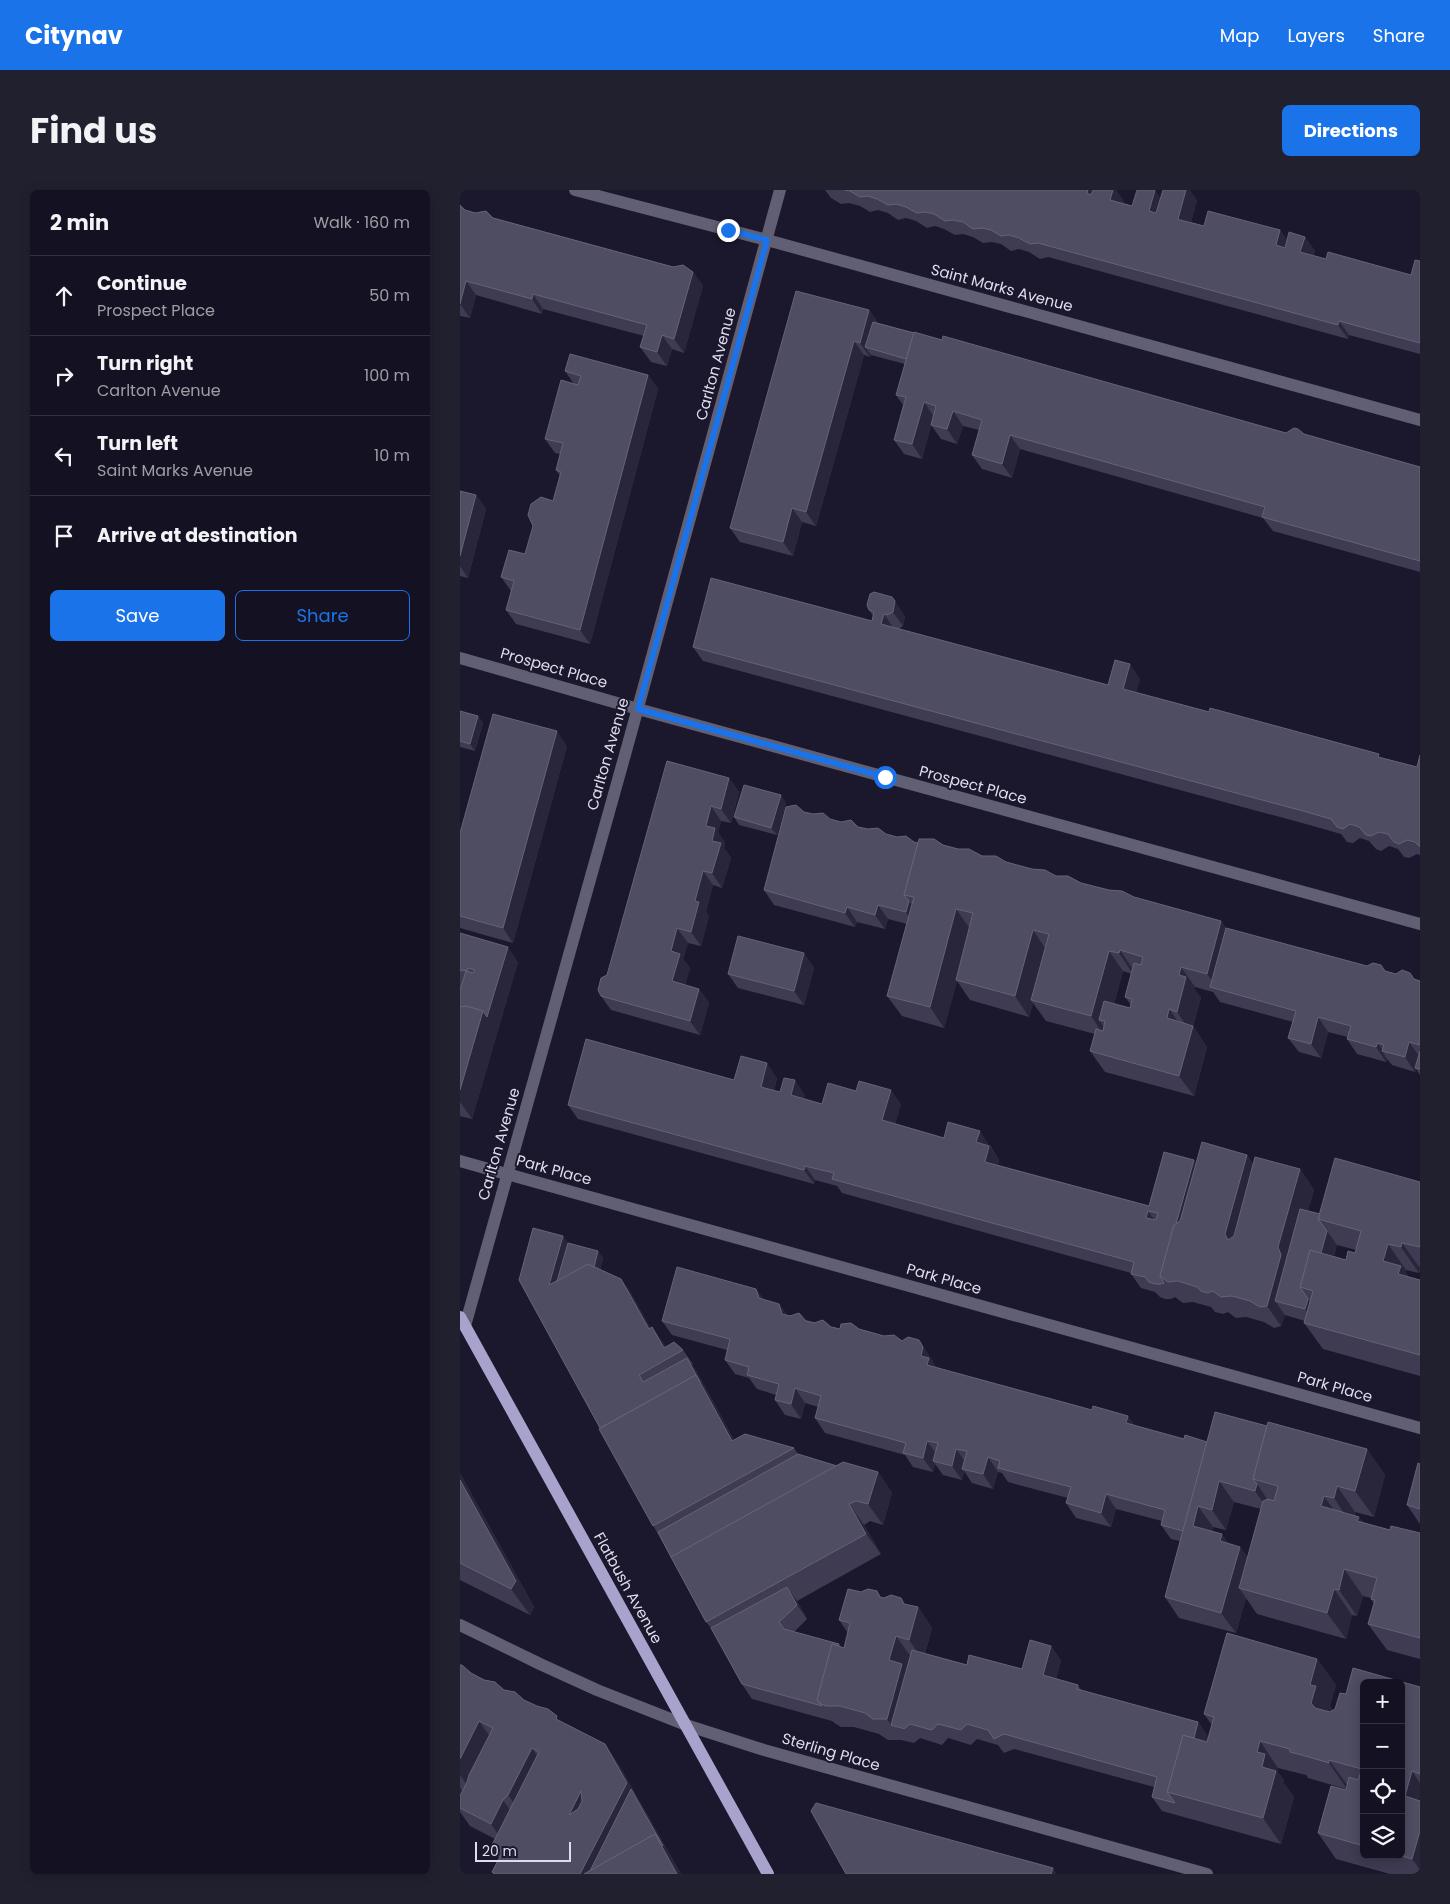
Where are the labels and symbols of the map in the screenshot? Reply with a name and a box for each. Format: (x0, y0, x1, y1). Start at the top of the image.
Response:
route end (717, 219, 740, 242)
street label: Saint Marks Avenue (929, 258, 1075, 317)
street label: Carlton Avenue (690, 305, 741, 423)
street label: Prospect Place (498, 642, 610, 693)
street label: Carlton Avenue (581, 695, 634, 813)
street label: Prospect Place (917, 760, 1029, 809)
route start (874, 766, 897, 789)
street label: Carlton Avenue (472, 1085, 525, 1203)
street label: Park Place (514, 1149, 594, 1190)
street label: Park Place (904, 1258, 984, 1299)
street label: Park Place (1295, 1366, 1375, 1407)
street label: Flatbush Avenue (589, 1528, 668, 1647)
street label: Sterling Place (780, 1727, 883, 1776)
scale bar (475, 1839, 571, 1862)

